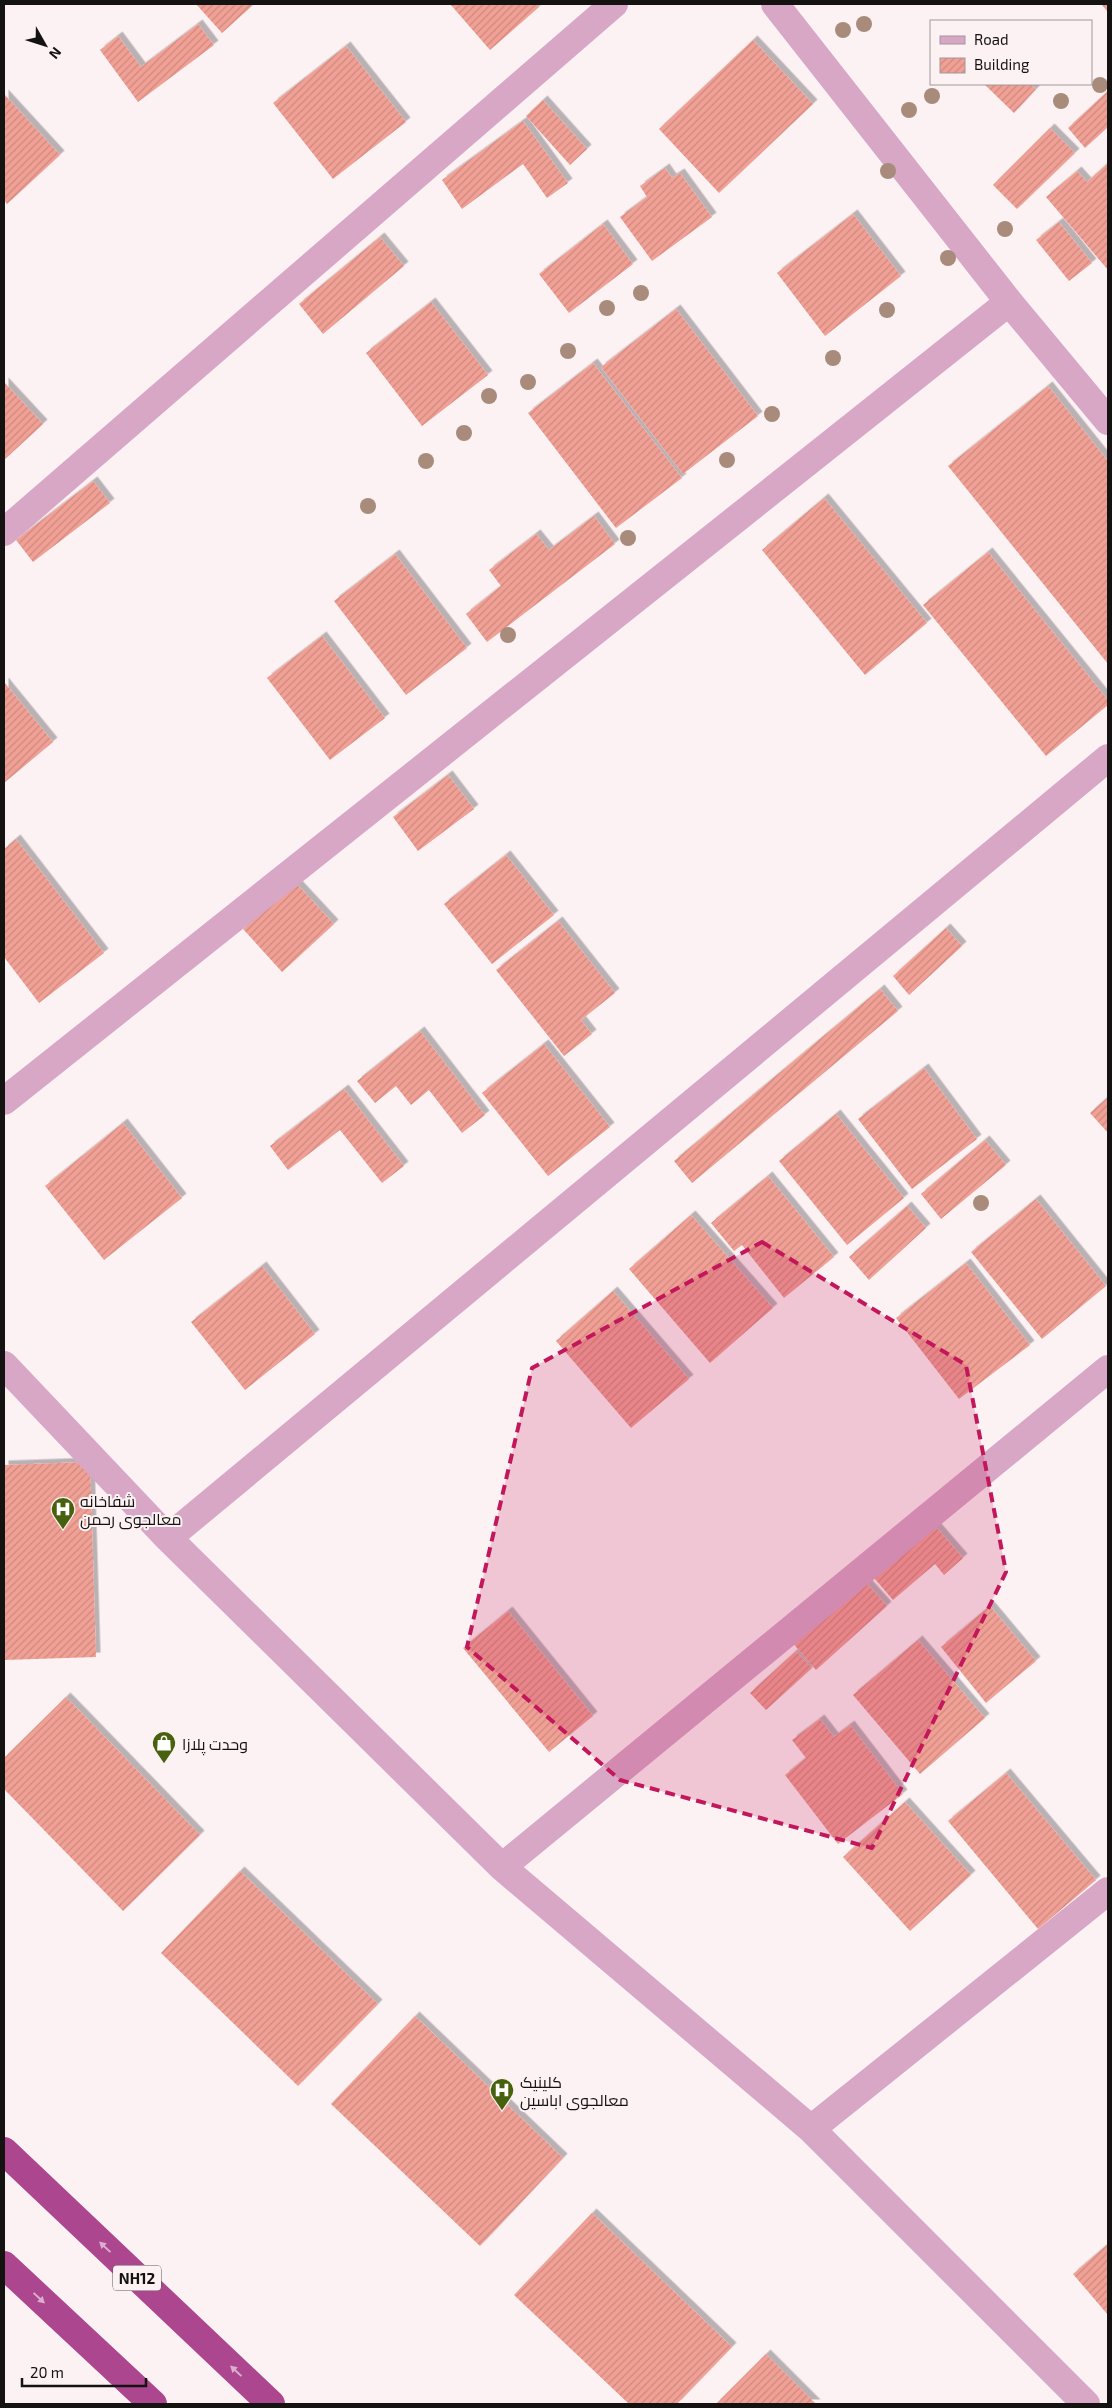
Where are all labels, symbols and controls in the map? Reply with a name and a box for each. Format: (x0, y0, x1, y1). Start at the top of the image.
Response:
north arrow (20, 20, 70, 70)
legend (930, 20, 1092, 85)
text: Road (974, 30, 1009, 48)
text: N (46, 44, 65, 63)
text: Building (974, 55, 1030, 73)
place label: شفاخانه معالجوی رحمن (80, 1491, 181, 1530)
hospital icon: شفاخانه معالجوی رحمن (50, 1496, 76, 1530)
shop icon: وحدت پلازا (151, 1730, 177, 1764)
place label: وحدت پلازا (182, 1734, 248, 1756)
place label: کلینیک معالجوی اباسین (520, 2072, 629, 2111)
hospital icon: کلینیک معالجوی اباسین (489, 2077, 515, 2111)
one-way arrow (99, 2241, 111, 2253)
road number: NH12 (113, 2266, 161, 2290)
one-way arrow (33, 2292, 45, 2304)
scale bar (22, 2356, 146, 2388)
text: 20 m (30, 2363, 64, 2381)
one-way arrow (230, 2365, 242, 2377)

